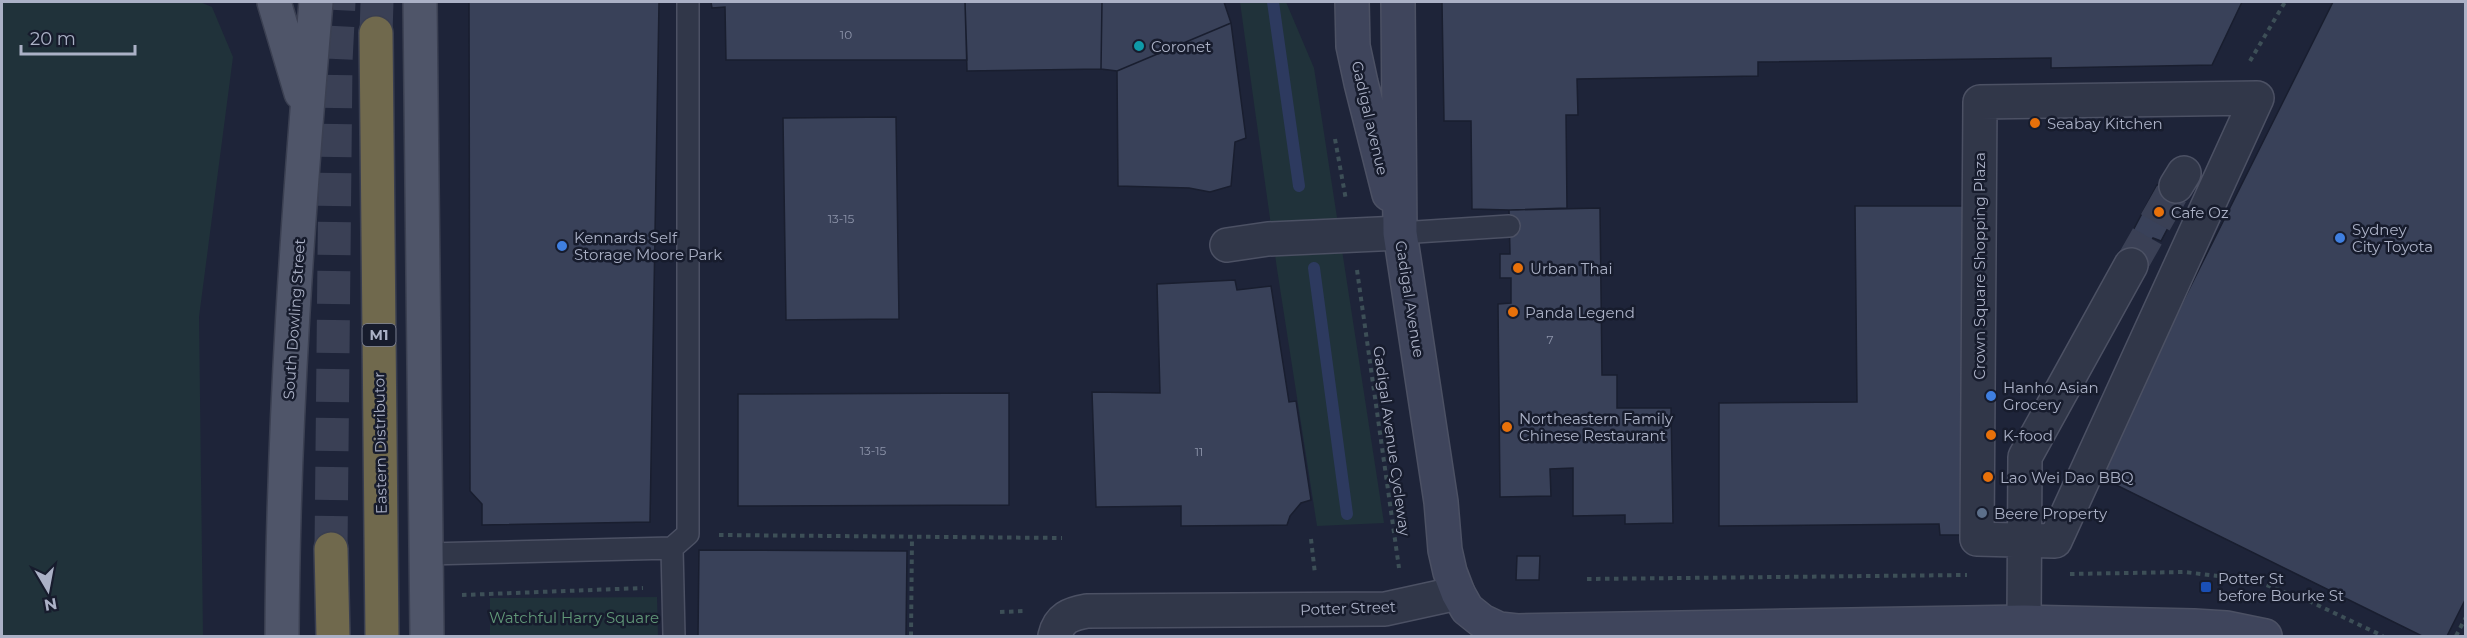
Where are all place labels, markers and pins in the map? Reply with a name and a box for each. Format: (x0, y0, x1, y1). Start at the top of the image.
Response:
place label: Coronet (1151, 37, 1211, 56)
marker: Coronet (1132, 39, 1146, 53)
place label: Seabay Kitchen (2047, 114, 2163, 133)
marker: Seabay Kitchen (2028, 116, 2042, 130)
place label: Cafe Oz (2171, 203, 2229, 222)
marker: Cafe Oz (2152, 205, 2166, 219)
place label: Sydney City Toyota (2352, 220, 2433, 256)
place label: Kennards Self Storage Moore Park (574, 228, 722, 264)
marker: Sydney City Toyota (2333, 231, 2347, 245)
marker: Kennards Self Storage Moore Park (555, 239, 569, 253)
place label: Urban Thai (1530, 259, 1612, 278)
marker: Urban Thai (1511, 261, 1525, 275)
place label: Panda Legend (1525, 303, 1635, 322)
marker: Panda Legend (1506, 305, 1520, 319)
place label: Hanho Asian Grocery (2003, 378, 2099, 414)
marker: Hanho Asian Grocery (1984, 389, 1998, 403)
place label: Northeastern Family Chinese Restaurant (1519, 409, 1674, 445)
marker: Northeastern Family Chinese Restaurant (1500, 420, 1514, 434)
place label: K-food (2003, 426, 2053, 445)
marker: K-food (1984, 428, 1998, 442)
place label: Lao Wei Dao BBQ (2000, 468, 2134, 487)
marker: Lao Wei Dao BBQ (1981, 470, 1995, 484)
place label: Beere Property (1994, 504, 2108, 523)
marker: Beere Property (1975, 506, 1989, 520)
place label: Potter St before Bourke St (2218, 569, 2344, 605)
marker: Potter St before Bourke St (2199, 580, 2213, 594)

